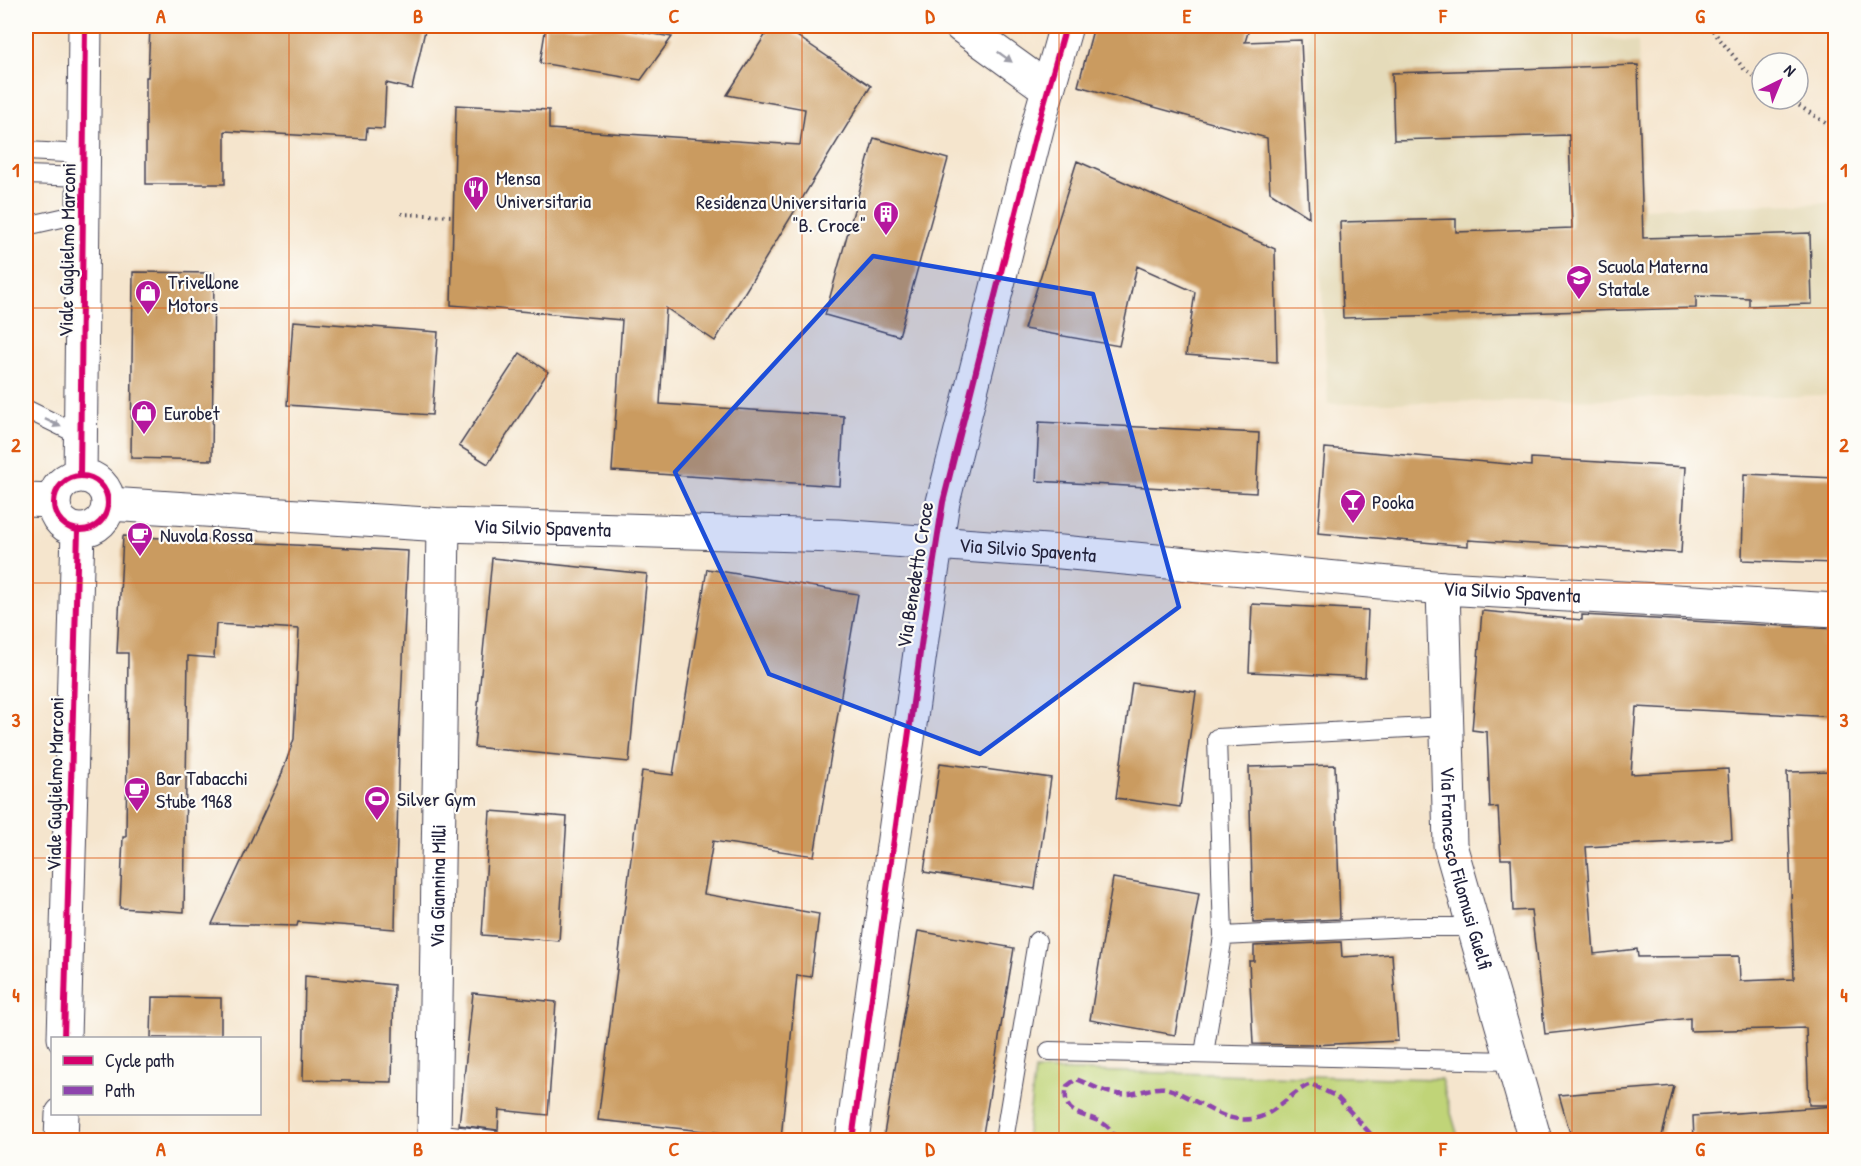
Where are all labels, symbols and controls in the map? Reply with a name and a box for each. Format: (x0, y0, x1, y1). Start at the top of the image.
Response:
text: A (156, 2, 166, 29)
text: B (413, 2, 423, 29)
text: C (669, 2, 680, 29)
text: D (925, 2, 935, 29)
text: E (1183, 2, 1192, 29)
text: F (1438, 2, 1448, 29)
text: G (1695, 2, 1705, 29)
one-way arrow (996, 51, 1012, 63)
north arrow (1750, 51, 1810, 111)
text: N (1780, 59, 1801, 81)
text: 1 (12, 156, 20, 183)
text: 1 (1840, 156, 1848, 183)
street label: Viale Guglielmo Marconi (51, 163, 82, 337)
place label: Mensa Universitaria (496, 164, 591, 214)
restaurant icon: Mensa Universitaria (461, 174, 491, 212)
place label: Residenza Universitaria "B. Croce" (696, 188, 866, 238)
building icon: Residenza Universitaria "B. Croce" (871, 199, 901, 237)
place label: Scuola Materna Statale (1598, 252, 1708, 302)
school or university icon: Scuola Materna Statale (1564, 263, 1594, 301)
place label: Trivellone Motors (168, 268, 239, 318)
shop icon: Trivellone Motors (133, 278, 163, 316)
shop icon: Eurobet (129, 398, 159, 436)
place label: Eurobet (164, 399, 221, 426)
one-way arrow (45, 418, 62, 427)
text: 2 (11, 431, 21, 458)
text: 2 (1839, 431, 1849, 458)
bar icon: Pooka (1338, 487, 1368, 525)
place label: Pooka (1372, 488, 1414, 515)
street label: Via Benedetto Croce (890, 500, 939, 650)
street label: Via Silvio Spaventa (473, 512, 612, 543)
cafe icon: Nuvola Rossa (125, 520, 155, 558)
place label: Nuvola Rossa (160, 521, 253, 548)
street label: Via Silvio Spaventa (958, 531, 1098, 568)
street label: Via Silvio Spaventa (1442, 574, 1581, 609)
street label: Viale Guglielmo Marconi (39, 697, 70, 871)
text: 3 (12, 706, 21, 733)
text: 3 (1840, 706, 1849, 733)
place label: Bar Tabacchi Stube 1968 (156, 764, 248, 814)
street label: Via Francesco Filomusi Guelfi (1435, 766, 1499, 972)
cafe icon: Bar Tabacchi Stube 1968 (122, 775, 152, 813)
sports icon: Silver Gym (362, 784, 392, 822)
place label: Silver Gym (397, 785, 476, 812)
street label: Via Giannina Milli (423, 824, 452, 948)
text: 4 (12, 981, 20, 1008)
text: 4 (1840, 981, 1848, 1008)
legend (51, 1037, 261, 1115)
text: Cycle path (105, 1048, 175, 1073)
text: Path (105, 1078, 135, 1103)
text: A (156, 1135, 166, 1162)
text: B (413, 1135, 423, 1162)
text: C (669, 1135, 680, 1162)
text: D (925, 1135, 935, 1162)
text: E (1183, 1135, 1192, 1162)
text: F (1438, 1135, 1448, 1162)
text: G (1695, 1135, 1705, 1162)

